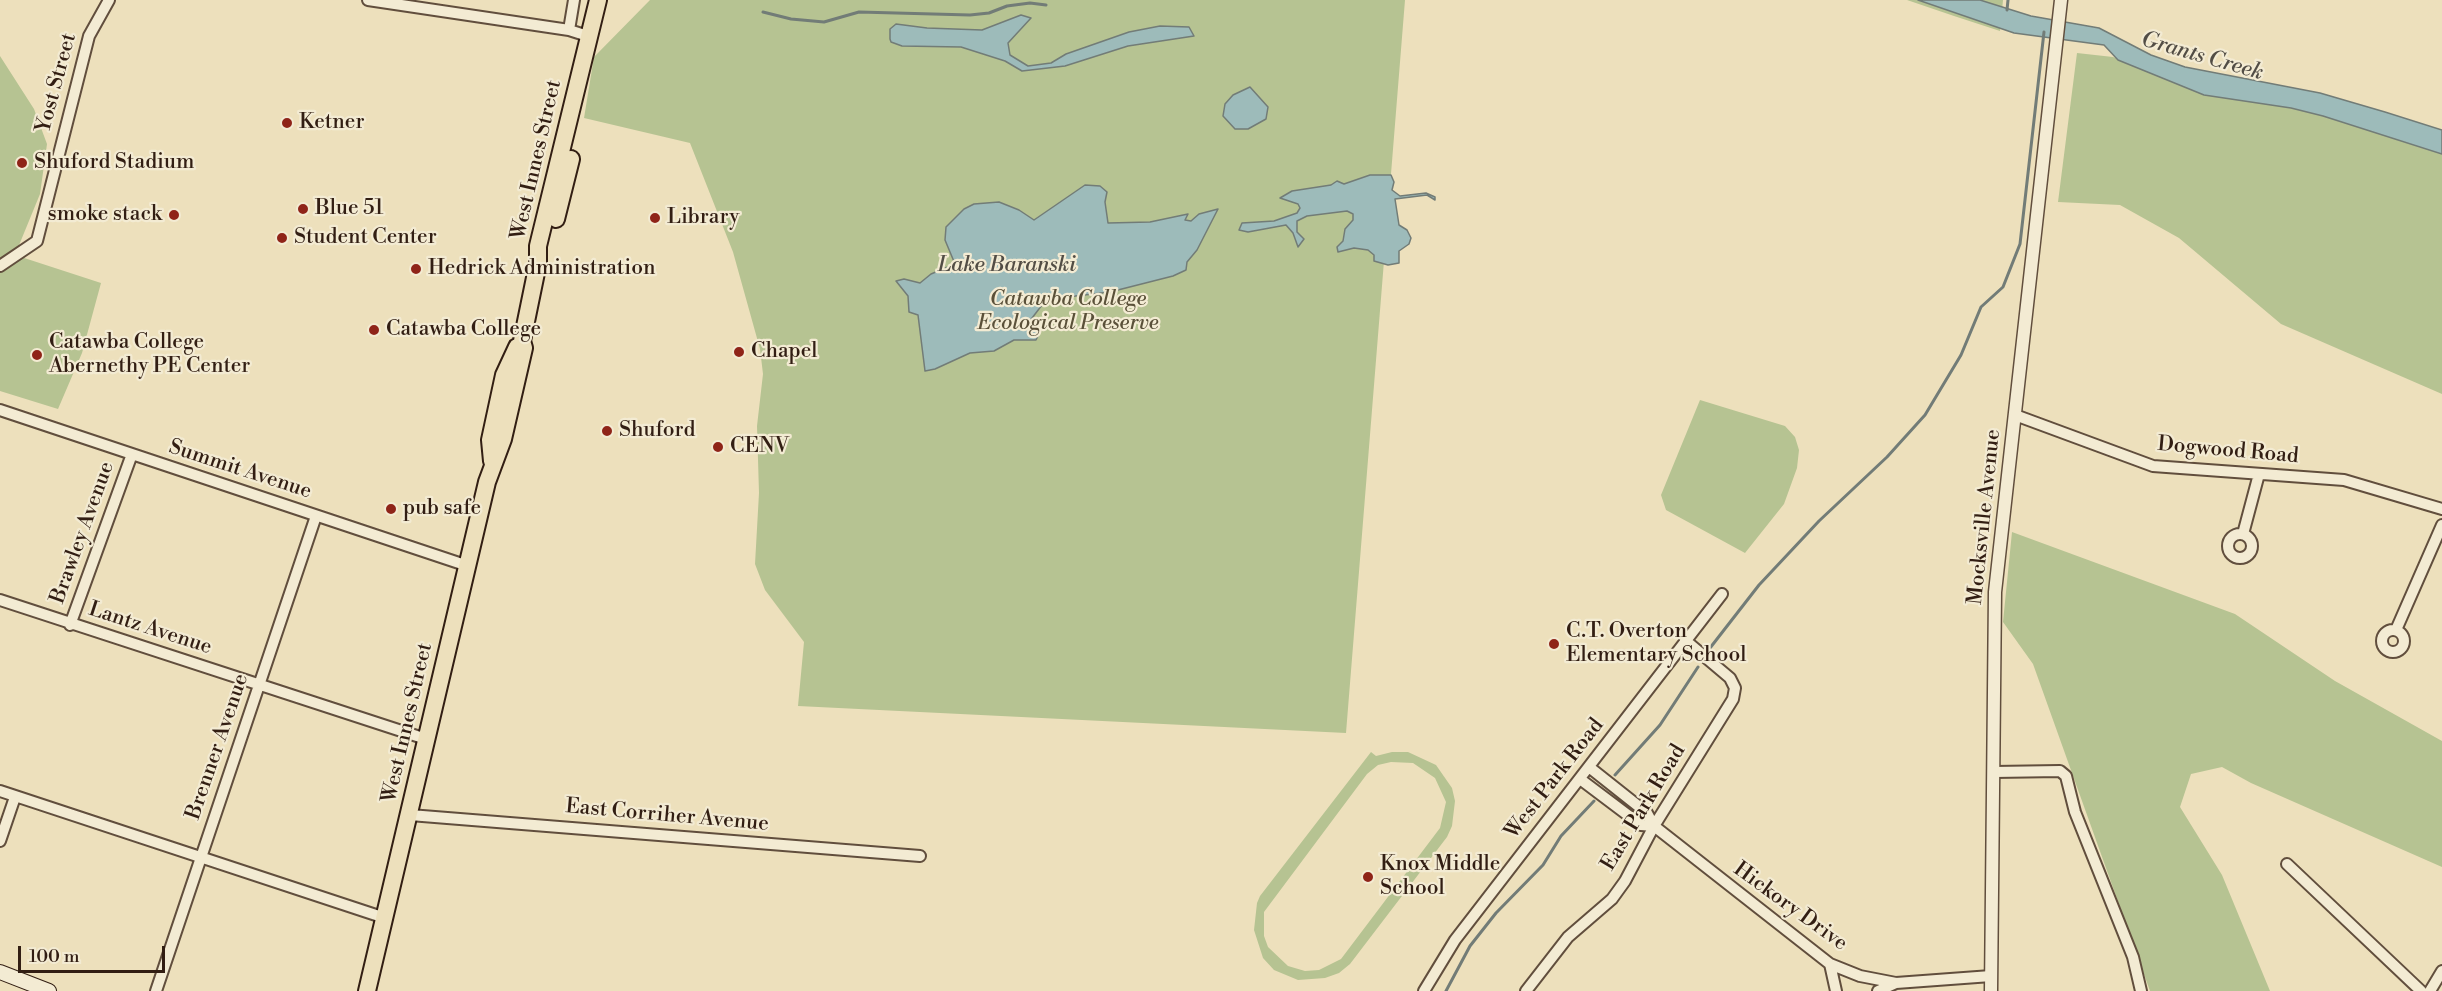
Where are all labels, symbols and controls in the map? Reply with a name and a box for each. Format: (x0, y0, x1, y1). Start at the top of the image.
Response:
water label: Grants Creek (2138, 27, 2266, 87)
street label: Yost Street (32, 30, 82, 136)
street label: West Innes Street (506, 77, 568, 243)
place label: Ketner (299, 110, 364, 136)
marker: Ketner (280, 116, 294, 130)
place label: Shuford Stadium (34, 150, 194, 176)
marker: Shuford Stadium (15, 156, 29, 170)
place label: Blue 51 (315, 196, 384, 222)
place label: smoke stack (48, 202, 162, 228)
marker: Blue 51 (296, 202, 310, 216)
place label: Library (667, 205, 739, 231)
marker: smoke stack (167, 208, 181, 222)
marker: Library (648, 211, 662, 225)
place label: Student Center (294, 225, 437, 251)
marker: Student Center (275, 231, 289, 245)
water label: Lake Baranski (938, 253, 1076, 279)
place label: Hedrick Administration (428, 256, 656, 282)
marker: Hedrick Administration (409, 262, 423, 276)
park label: Catawba College Ecological Preserve (977, 287, 1159, 337)
place label: Catawba College (386, 317, 541, 343)
marker: Catawba College (367, 323, 381, 337)
place label: Catawba College Abernethy PE Center (49, 330, 250, 380)
place label: Chapel (751, 339, 818, 365)
marker: Chapel (732, 345, 746, 359)
marker: Catawba College Abernethy PE Center (30, 348, 44, 362)
place label: Shuford (619, 418, 695, 444)
marker: Shuford (600, 424, 614, 438)
street label: Mocksville Avenue (1963, 428, 2007, 606)
street label: Dogwood Road (2156, 432, 2300, 470)
place label: CENV (730, 434, 790, 460)
street label: Summit Avenue (166, 435, 314, 505)
marker: CENV (711, 440, 725, 454)
street label: Brawley Avenue (46, 459, 120, 607)
place label: pub safe (403, 496, 481, 522)
marker: pub safe (384, 502, 398, 516)
street label: Lantz Avenue (85, 597, 215, 661)
place label: C.T. Overton Elementary School (1566, 619, 1746, 669)
marker: C.T. Overton Elementary School (1547, 637, 1561, 651)
street label: West Innes Street (377, 640, 439, 806)
street label: Brenner Avenue (181, 671, 255, 823)
street label: West Park Road (1500, 714, 1610, 844)
street label: East Park Road (1596, 740, 1692, 876)
street label: East Corriher Avenue (564, 795, 770, 837)
place label: Knox Middle School (1380, 852, 1500, 902)
street label: Hickory Drive (1728, 857, 1852, 957)
marker: Knox Middle School (1361, 870, 1375, 884)
scale bar (21, 934, 168, 972)
text: 100 m (29, 945, 80, 968)

